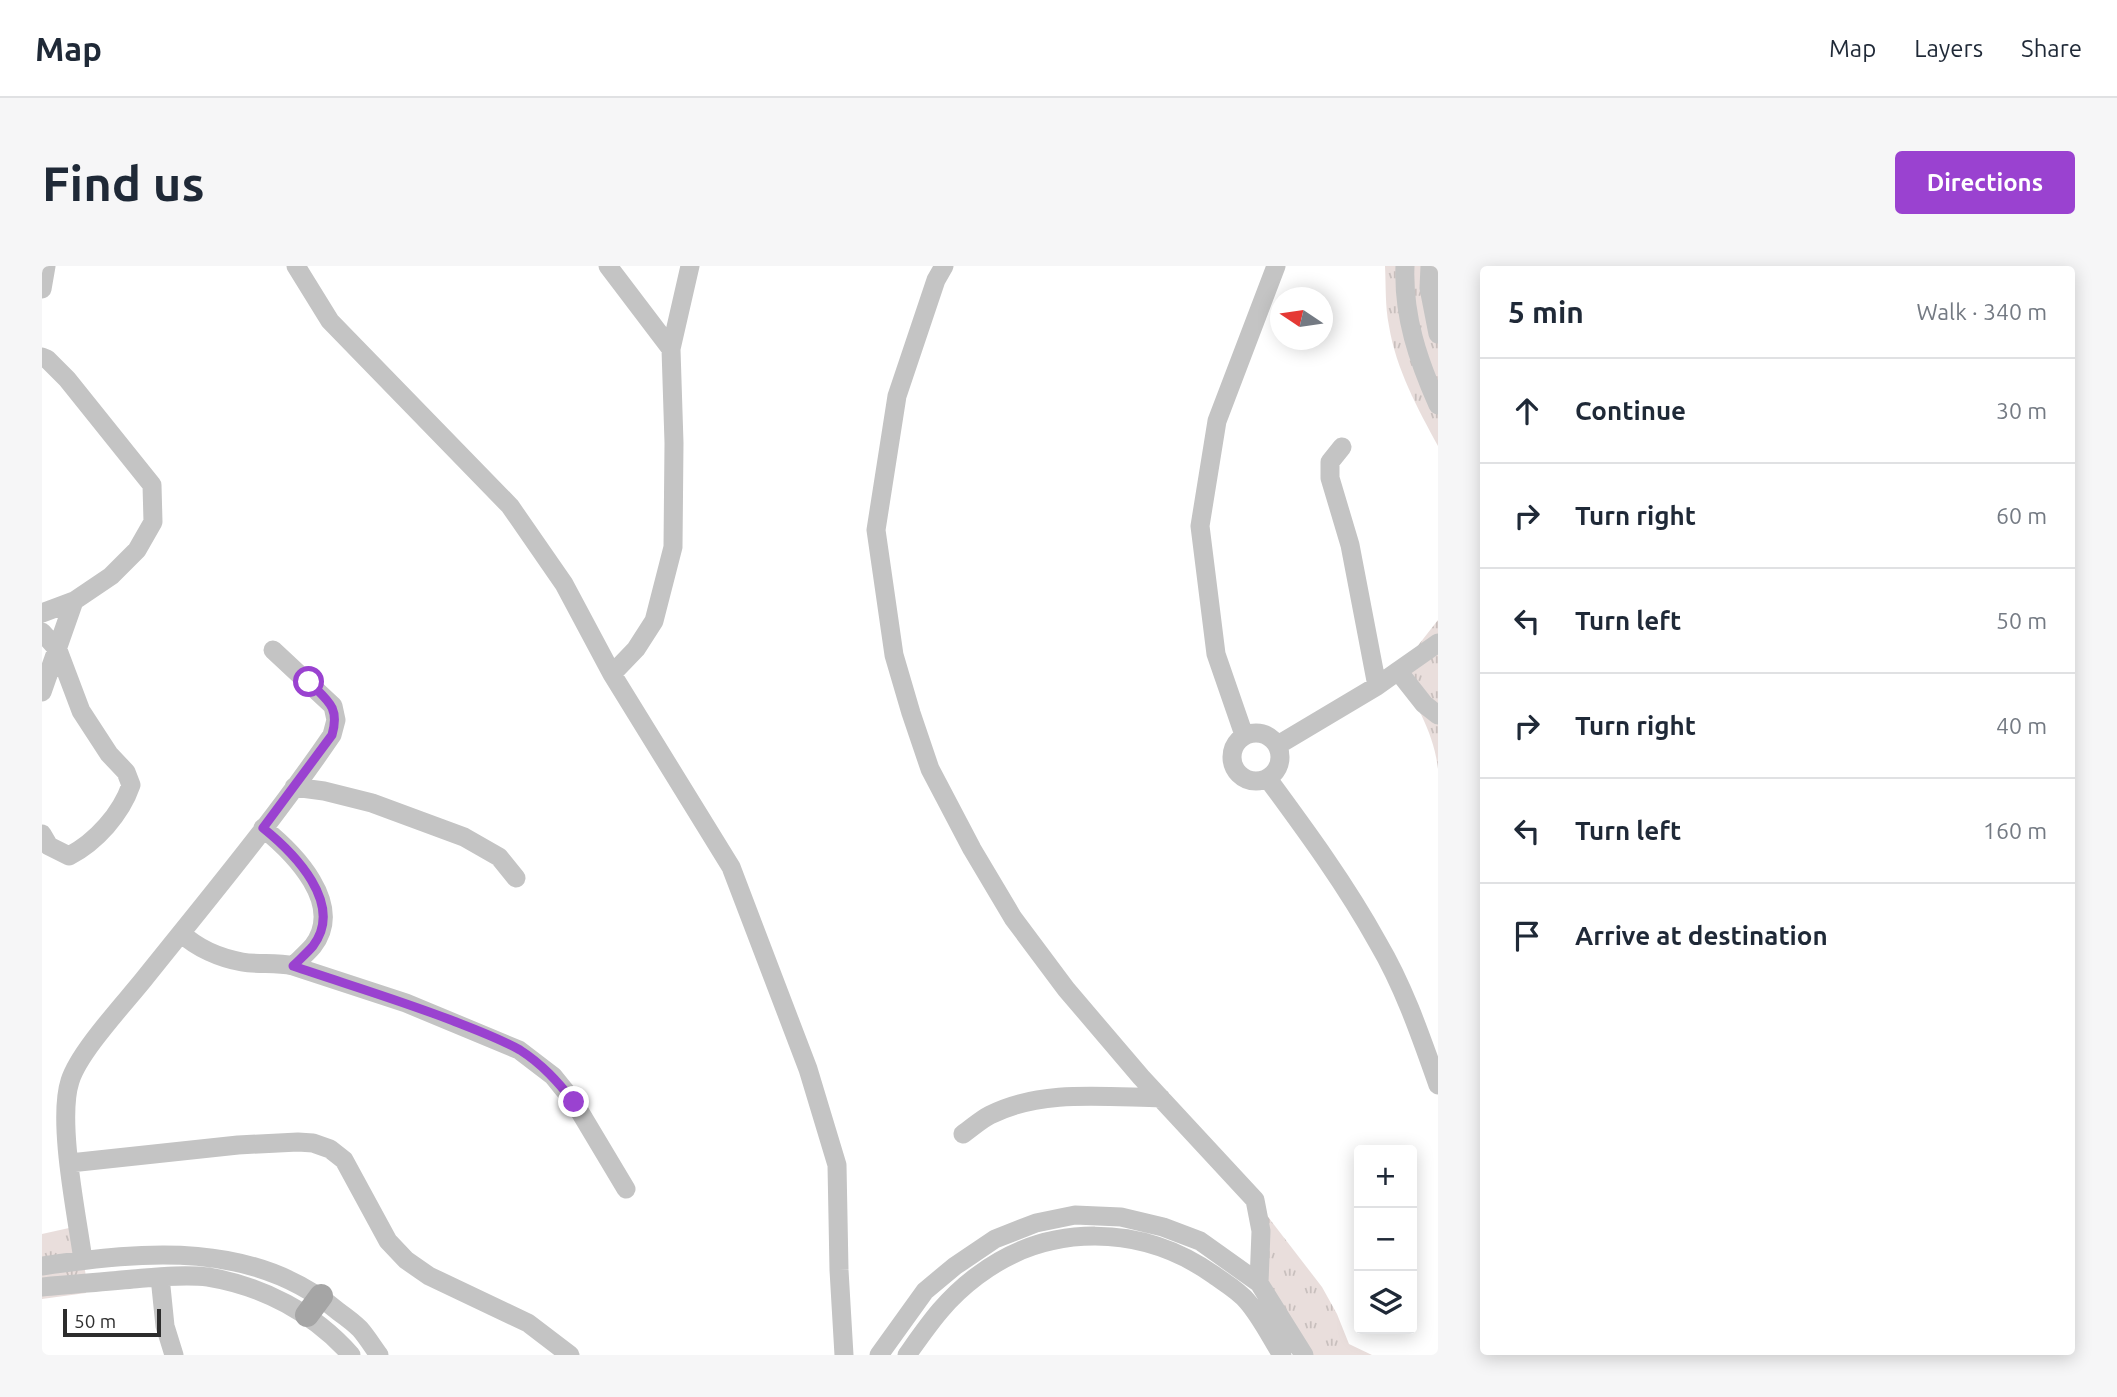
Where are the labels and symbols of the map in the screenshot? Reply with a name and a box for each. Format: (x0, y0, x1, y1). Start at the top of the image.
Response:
north arrow (1270, 287, 1333, 350)
route start (293, 666, 324, 697)
route end (558, 1086, 589, 1117)
scale bar (63, 1306, 161, 1338)

